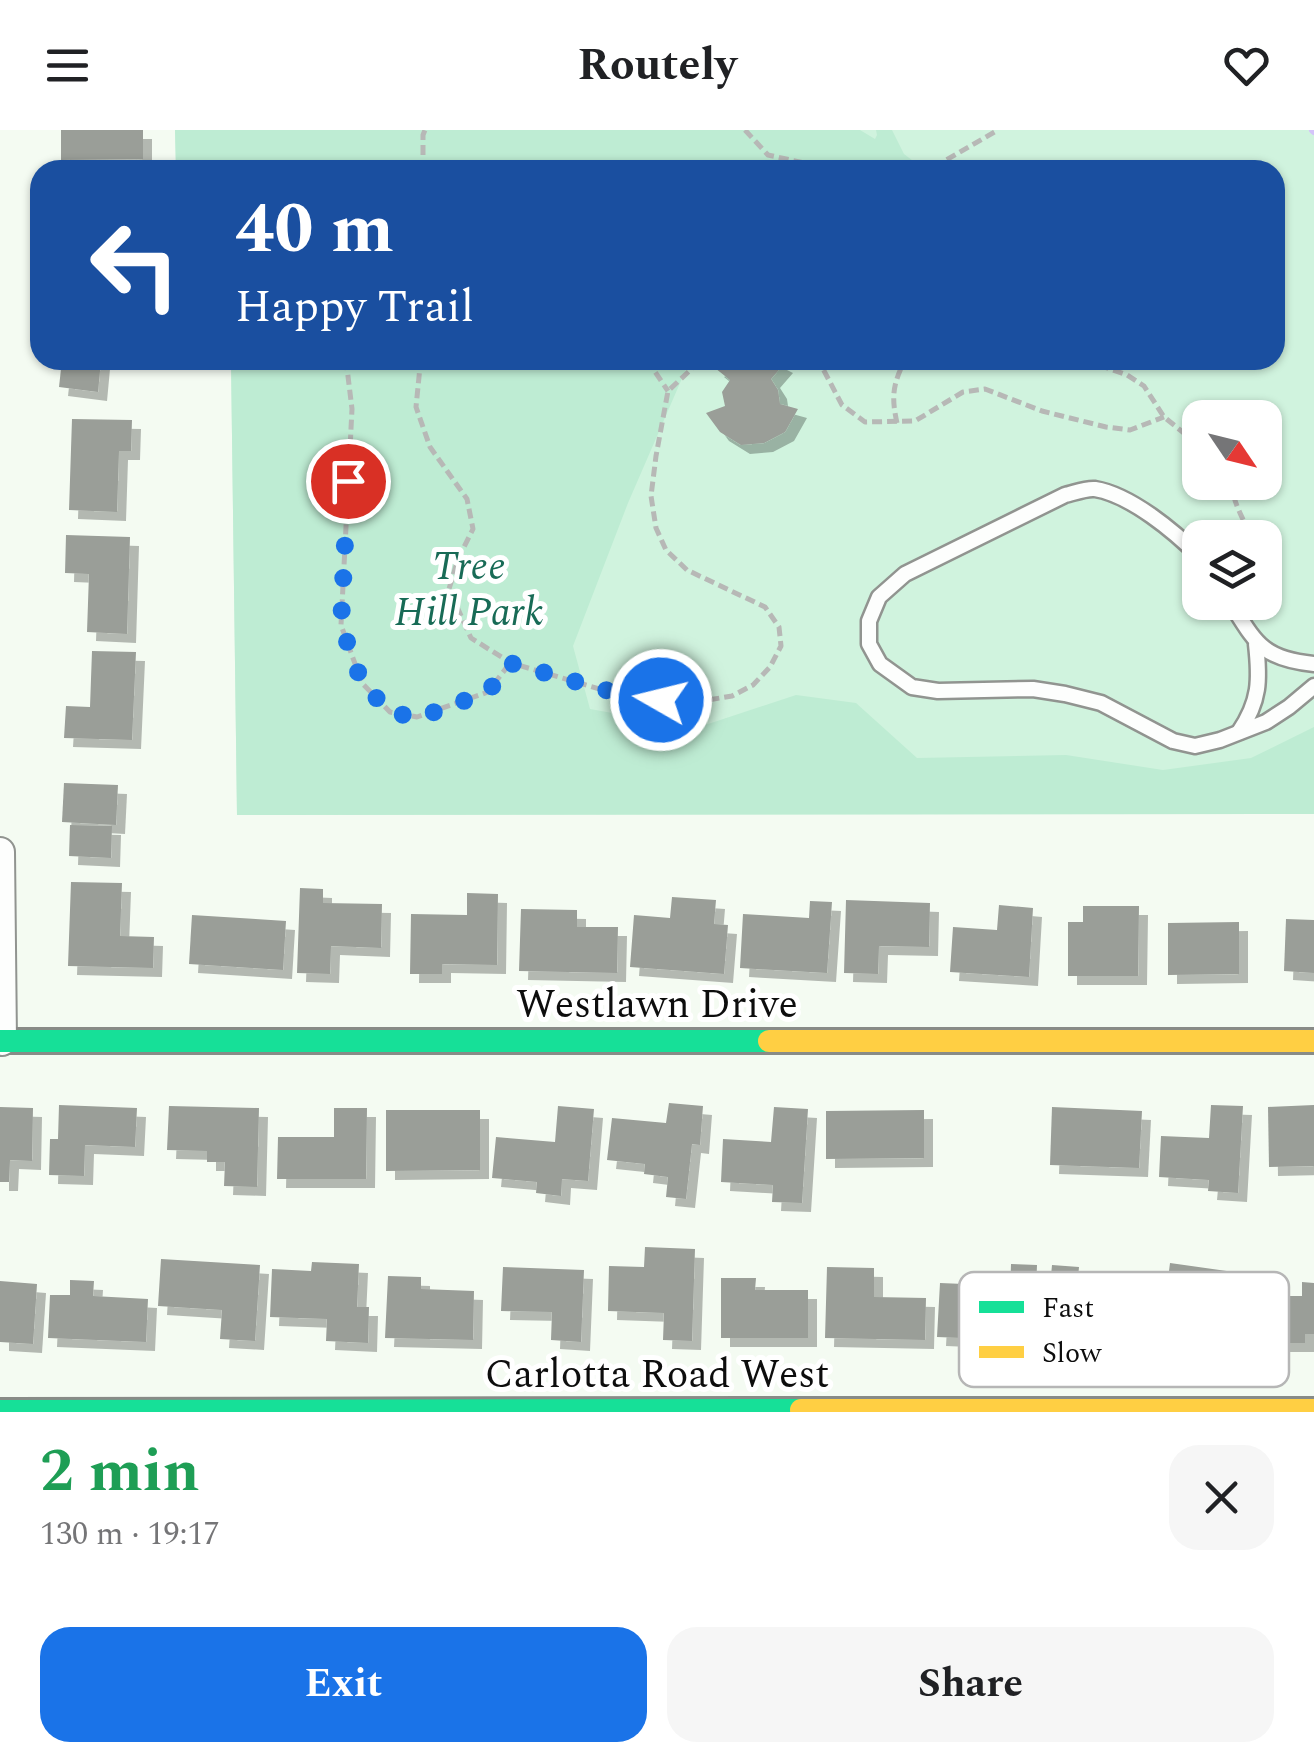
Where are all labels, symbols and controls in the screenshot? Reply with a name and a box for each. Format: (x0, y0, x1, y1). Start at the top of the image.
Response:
text: Routely (577, 31, 737, 100)
icon: menu (40, 38, 95, 93)
icon: heart (1219, 38, 1274, 93)
text: 40 m (235, 177, 394, 283)
icon: left (70, 200, 200, 330)
text: Happy Trail (235, 273, 474, 342)
north arrow (1182, 400, 1282, 500)
map controls (1182, 400, 1282, 620)
pin (306, 439, 391, 524)
icon: arrive (321, 454, 376, 509)
button: layers (1182, 520, 1282, 620)
park label: Tree Hill Park (395, 537, 544, 644)
position arrow (609, 648, 713, 752)
street label: Westlawn Drive (516, 975, 798, 1036)
legend (959, 1272, 1289, 1387)
text: Fast (1042, 1287, 1094, 1330)
text: Slow (1042, 1332, 1102, 1375)
street label: Carlotta Road West (485, 1345, 829, 1406)
text: 2 min (40, 1426, 200, 1518)
button: close (1169, 1445, 1274, 1550)
text: 130 m · 19:17 (40, 1510, 220, 1559)
button: Exit (40, 1627, 647, 1742)
button: Share (667, 1627, 1274, 1742)

